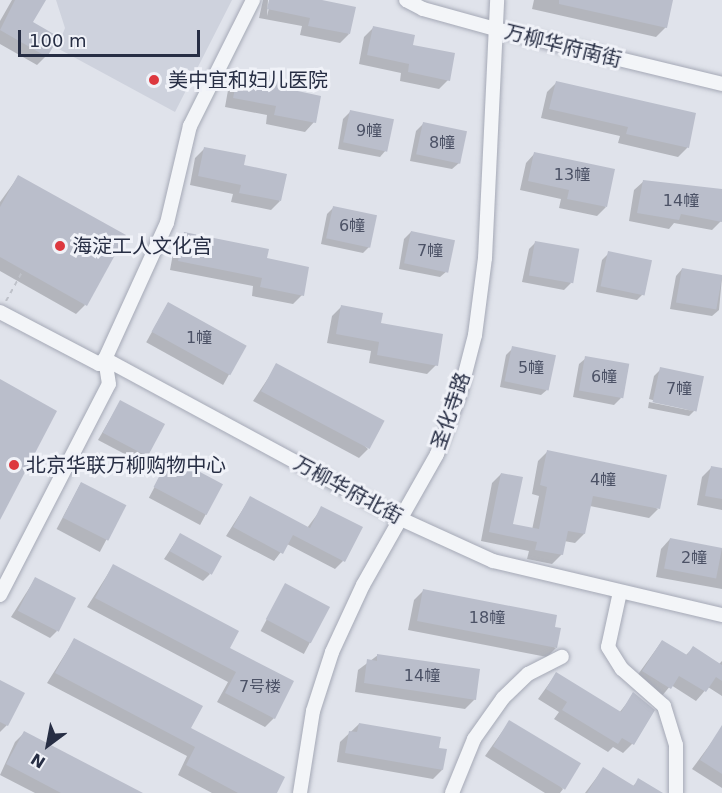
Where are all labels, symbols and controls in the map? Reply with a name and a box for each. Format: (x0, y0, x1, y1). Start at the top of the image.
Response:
scale bar (21, 18, 202, 56)
street label: 万柳华府南街 (502, 20, 624, 72)
text: 100 m (29, 30, 87, 51)
place label: 美中宜和妇儿医院 (168, 68, 328, 92)
marker: 美中宜和妇儿医院 (145, 71, 163, 89)
house number: 9幢 (356, 121, 382, 141)
house number: 8幢 (429, 133, 455, 153)
house number: 13幢 (554, 165, 590, 185)
house number: 14幢 (663, 191, 699, 211)
house number: 6幢 (339, 216, 365, 236)
place label: 海淀工人文化宫 (72, 234, 212, 258)
marker: 海淀工人文化宫 (53, 239, 67, 253)
house number: 7幢 (417, 241, 443, 261)
house number: 1幢 (186, 328, 212, 348)
house number: 5幢 (518, 358, 544, 378)
house number: 6幢 (591, 367, 617, 387)
street label: 圣化寺路 (427, 369, 475, 453)
house number: 7幢 (666, 379, 692, 399)
street label: 万柳华府北街 (289, 451, 407, 529)
place label: 北京华联万柳购物中心 (26, 453, 226, 477)
marker: 北京华联万柳购物中心 (7, 458, 21, 472)
house number: 4幢 (590, 470, 616, 490)
house number: 2幢 (681, 548, 707, 568)
house number: 18幢 (469, 608, 505, 628)
house number: 14幢 (404, 666, 440, 686)
house number: 7号楼 (239, 677, 281, 697)
north arrow (18, 715, 78, 775)
text: N (27, 749, 49, 772)

